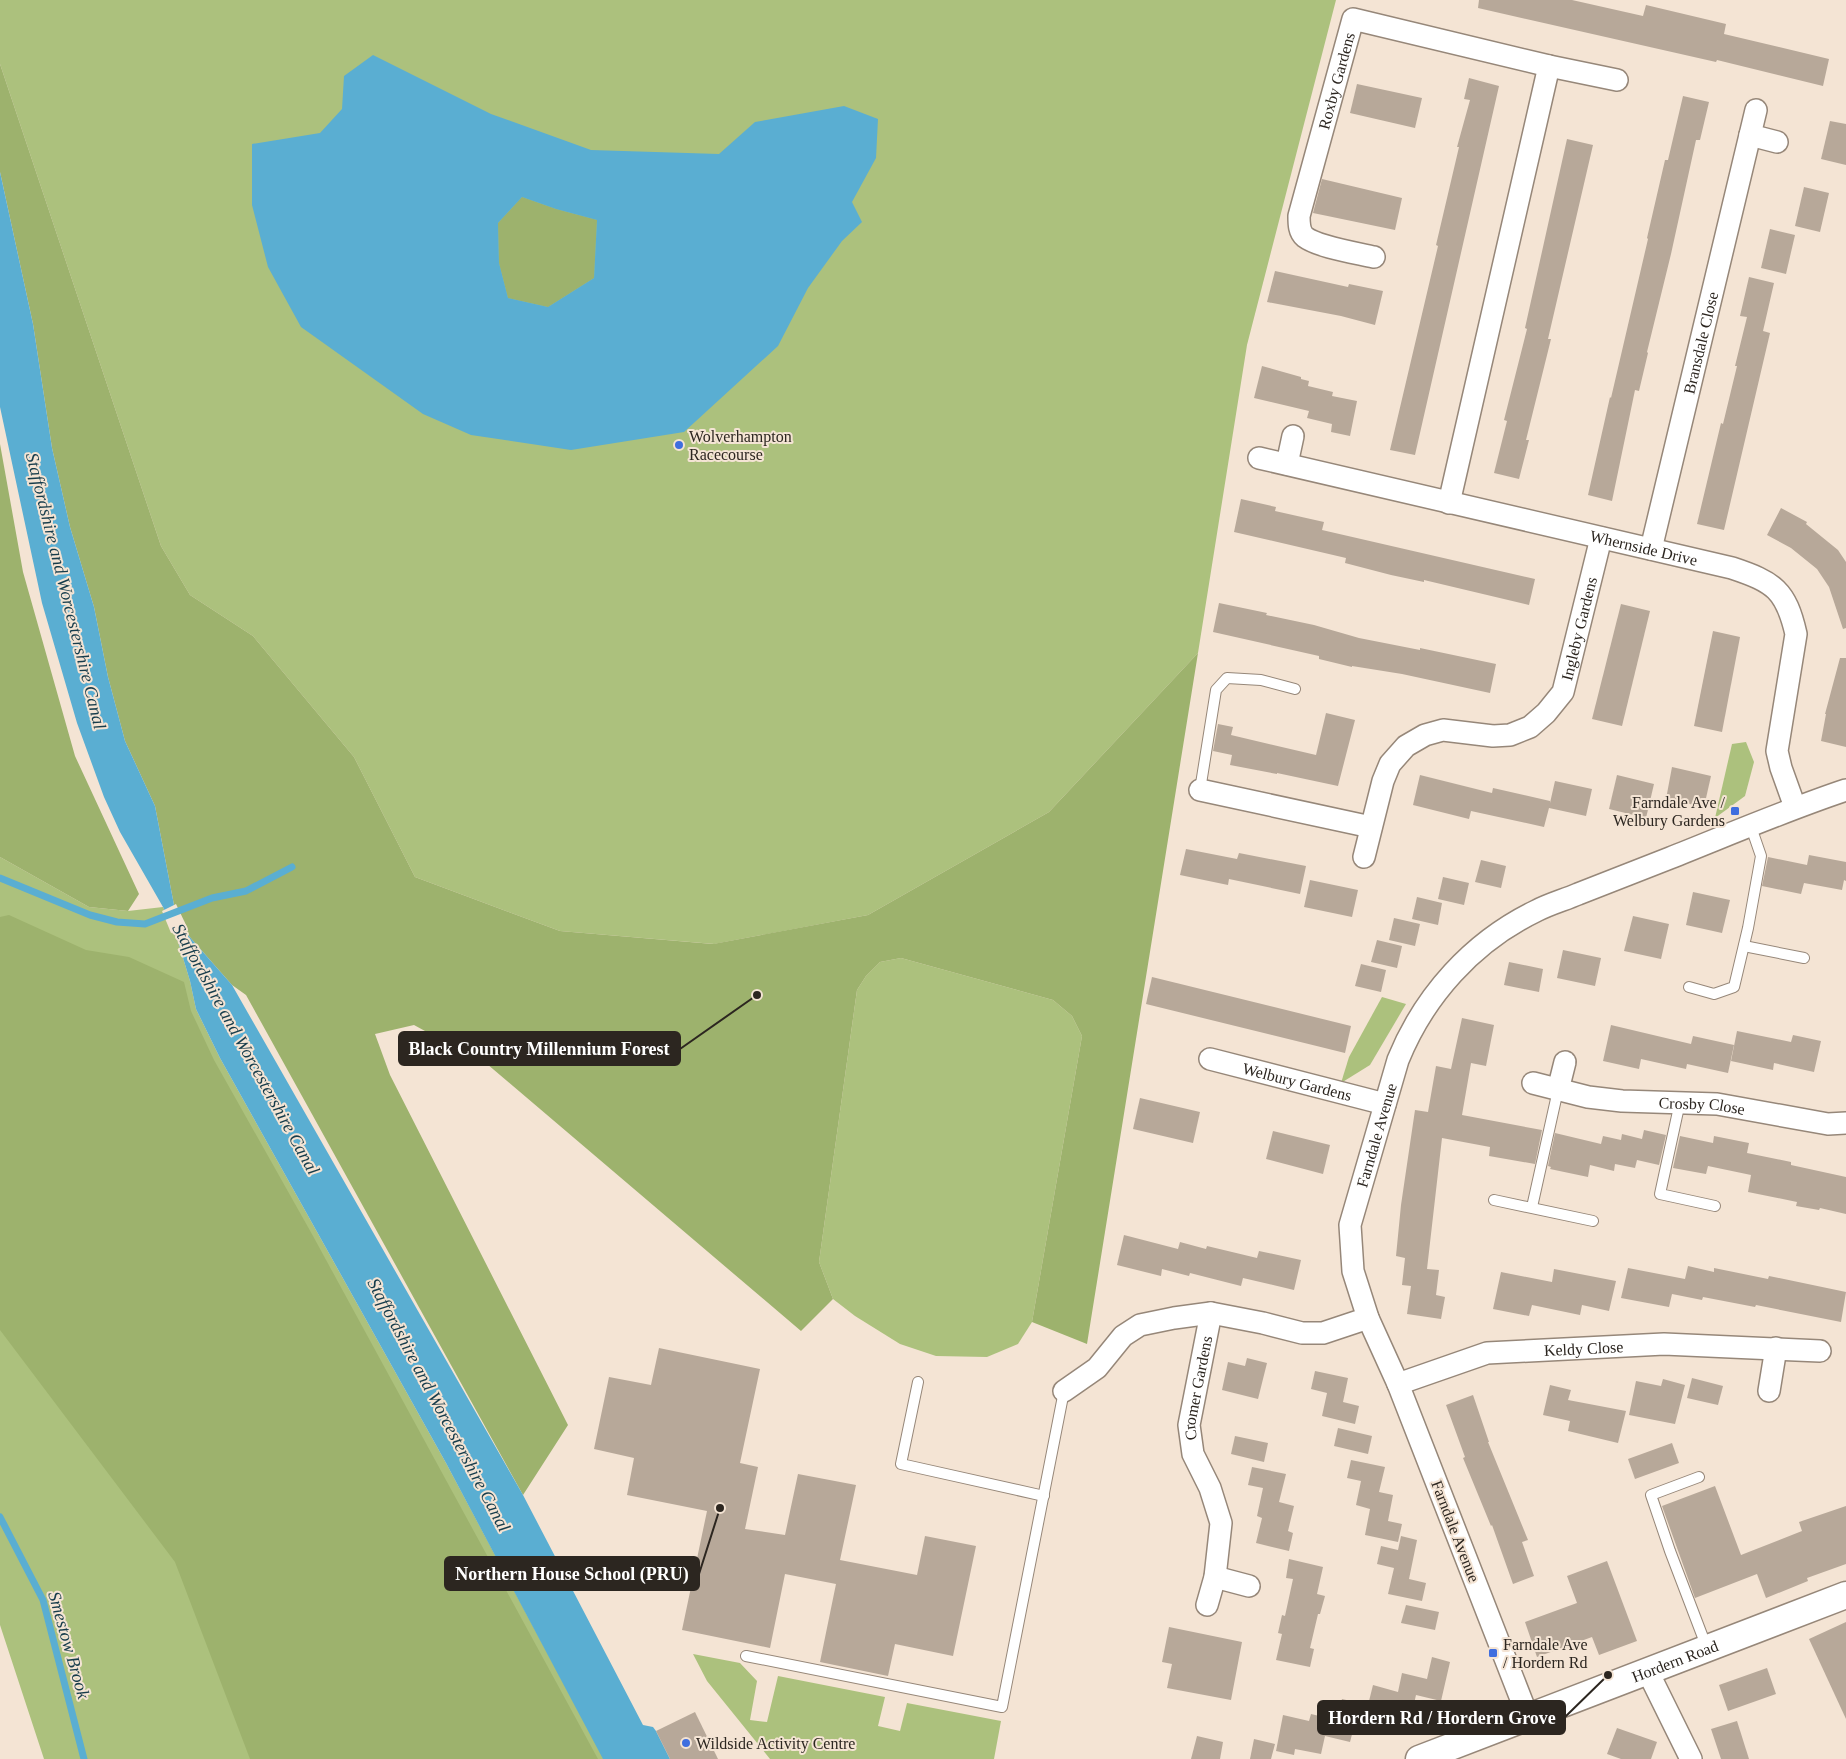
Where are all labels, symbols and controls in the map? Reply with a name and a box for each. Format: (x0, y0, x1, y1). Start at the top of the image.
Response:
street label: Roxby Gardens (1315, 30, 1358, 131)
street label: Bransdale Close (1680, 290, 1721, 396)
place label: Wolverhampton Racecourse (689, 428, 792, 463)
marker: Wolverhampton Racecourse (673, 439, 685, 451)
water label: Staffordshire and Worcestershire Canal (22, 451, 110, 731)
street label: Whernside Drive (1588, 527, 1699, 569)
street label: Ingleby Gardens (1558, 575, 1600, 682)
place label: Farndale Ave / Welbury Gardens (1613, 794, 1726, 830)
marker: Farndale Ave / Welbury Gardens (1729, 805, 1741, 817)
water label: Staffordshire and Worcestershire Canal (168, 920, 324, 1178)
callout: Black Country Millennium Forest (399, 1032, 680, 1065)
text: Black Country Millennium Forest (408, 1039, 670, 1059)
street label: Welbury Gardens (1241, 1060, 1353, 1104)
street label: Farndale Avenue (1353, 1081, 1400, 1189)
street label: Crosby Close (1658, 1094, 1746, 1118)
water label: Staffordshire and Worcestershire Canal (363, 1275, 515, 1535)
street label: Cromer Gardens (1181, 1334, 1215, 1441)
street label: Keldy Close (1543, 1338, 1624, 1359)
street label: Farndale Avenue (1428, 1478, 1483, 1584)
callout: Northern House School (PRU) (445, 1557, 699, 1590)
text: Northern House School (PRU) (455, 1564, 689, 1585)
water label: Smestow Brook (44, 1589, 94, 1702)
place label: Farndale Ave / Hordern Rd (1503, 1636, 1588, 1671)
street label: Hordern Road (1629, 1637, 1721, 1685)
marker: Farndale Ave / Hordern Rd (1487, 1647, 1499, 1659)
callout: Hordern Rd / Hordern Grove (1318, 1701, 1565, 1734)
text: Hordern Rd / Hordern Grove (1328, 1708, 1556, 1728)
place label: Wildside Activity Centre (696, 1735, 855, 1753)
marker: Wildside Activity Centre (680, 1737, 692, 1749)

